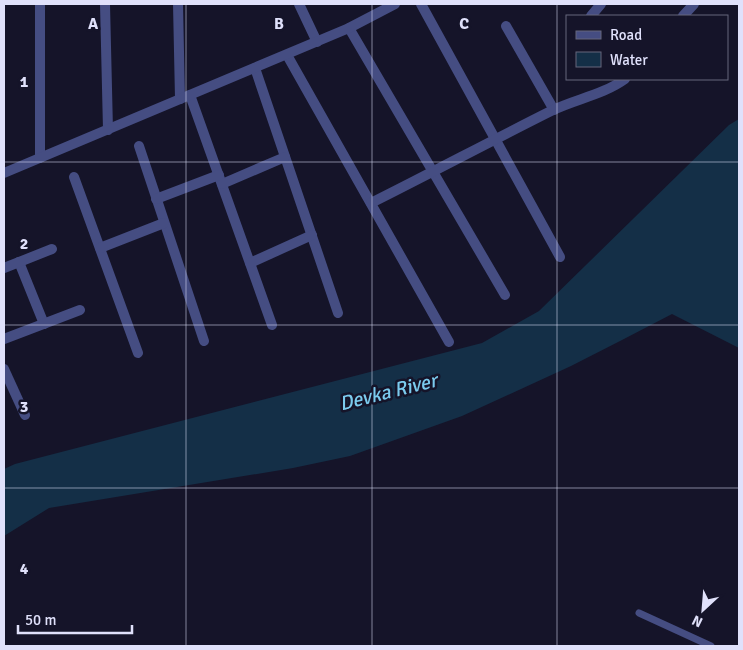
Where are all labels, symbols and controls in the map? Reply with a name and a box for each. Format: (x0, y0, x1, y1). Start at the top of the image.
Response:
text: A (88, 14, 99, 34)
text: B (274, 14, 284, 34)
text: C (459, 14, 469, 34)
legend (566, 15, 728, 80)
text: Road (610, 26, 642, 44)
text: Water (610, 51, 648, 69)
text: 1 (20, 72, 29, 92)
text: 2 (20, 234, 28, 254)
water label: Devka River (337, 367, 442, 416)
text: 3 (20, 397, 28, 417)
text: 4 (20, 559, 29, 579)
north arrow (678, 585, 728, 635)
scale bar (18, 602, 131, 634)
text: 50 m (25, 611, 56, 629)
text: N (689, 611, 706, 631)

